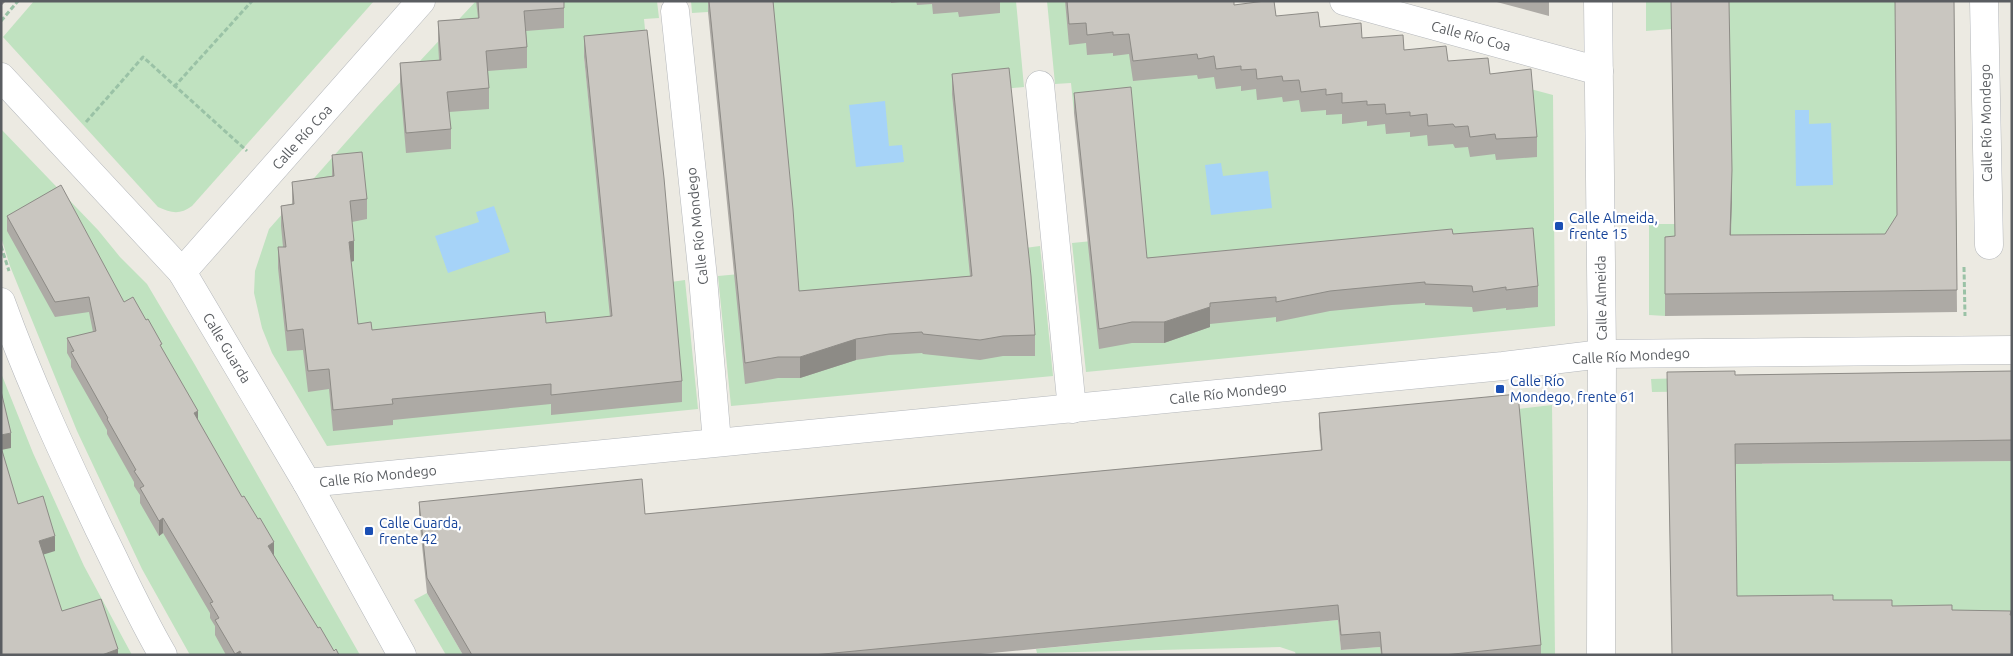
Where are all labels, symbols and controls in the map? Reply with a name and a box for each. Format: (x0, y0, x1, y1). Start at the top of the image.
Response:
street label: Calle Río Coa (1430, 18, 1512, 54)
street label: Calle Río Mondego (1977, 64, 1995, 182)
street label: Calle Río Coa (269, 101, 335, 173)
street label: Calle Río Mondego (683, 166, 711, 286)
place label: Calle Almeida, frente 15 (1569, 210, 1658, 242)
marker: Calle Almeida, frente 15 (1553, 220, 1565, 232)
street label: Calle Almeida (1592, 255, 1610, 341)
street label: Calle Guarda (200, 310, 254, 386)
street label: Calle Río Mondego (1572, 345, 1690, 367)
place label: Calle Río Mondego, frente 61 (1510, 373, 1636, 405)
street label: Calle Río Mondego (1168, 379, 1288, 407)
marker: Calle Río Mondego, frente 61 (1494, 383, 1506, 395)
street label: Calle Río Mondego (318, 462, 438, 490)
place label: Calle Guarda, frente 42 (379, 515, 462, 547)
marker: Calle Guarda, frente 42 (363, 525, 375, 537)

